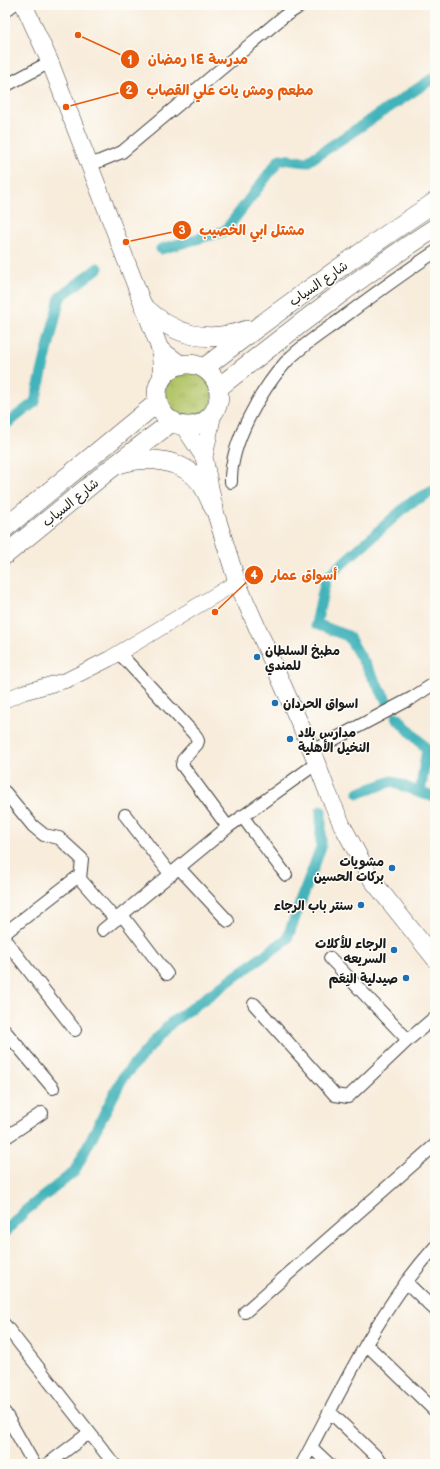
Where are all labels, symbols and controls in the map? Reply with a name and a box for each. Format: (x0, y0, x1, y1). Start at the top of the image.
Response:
callout: مدرسة ١٤ رمضان (120, 46, 256, 72)
text: مدرسة ١٤ رمضان (148, 51, 248, 68)
text: 1 (127, 53, 133, 68)
callout: مطعم ومش يات علي القصاب (119, 77, 322, 103)
text: مطعم ومش يات علي القصاب (146, 82, 314, 103)
text: 2 (125, 83, 133, 98)
callout: مشتل ابي الخصيب (172, 217, 313, 243)
text: مشتل ابي الخصيب (199, 222, 305, 243)
text: 3 (178, 223, 186, 238)
street label: شارع السياب (286, 258, 352, 311)
street label: شارع السياب (39, 475, 103, 531)
callout: أسواق عمار (244, 562, 345, 588)
text: أسواق عمار (270, 566, 337, 585)
text: 4 (250, 568, 258, 583)
place label: مطبخ السلطان للمندي (265, 643, 340, 676)
marker: مطبخ السلطان للمندي (252, 652, 262, 662)
place label: اسواق الحردان (283, 696, 358, 712)
marker: اسواق الحردان (270, 698, 280, 708)
place label: مدارس بلاد النخيل الأهلية (298, 725, 370, 756)
marker: مدارس بلاد النخيل الأهلية (285, 734, 295, 744)
place label: مشويات بركات الحسين (314, 854, 384, 885)
marker: مشويات بركات الحسين (387, 863, 397, 873)
place label: سنتر باب الرجاء (274, 898, 353, 914)
marker: سنتر باب الرجاء (356, 900, 366, 910)
place label: الرجاء للأكلات السريعه (315, 934, 386, 967)
marker: الرجاء للأكلات السريعه (389, 945, 399, 955)
place label: صيدلية النِعَم (329, 971, 398, 989)
marker: صيدلية النِعَم (401, 973, 411, 983)

